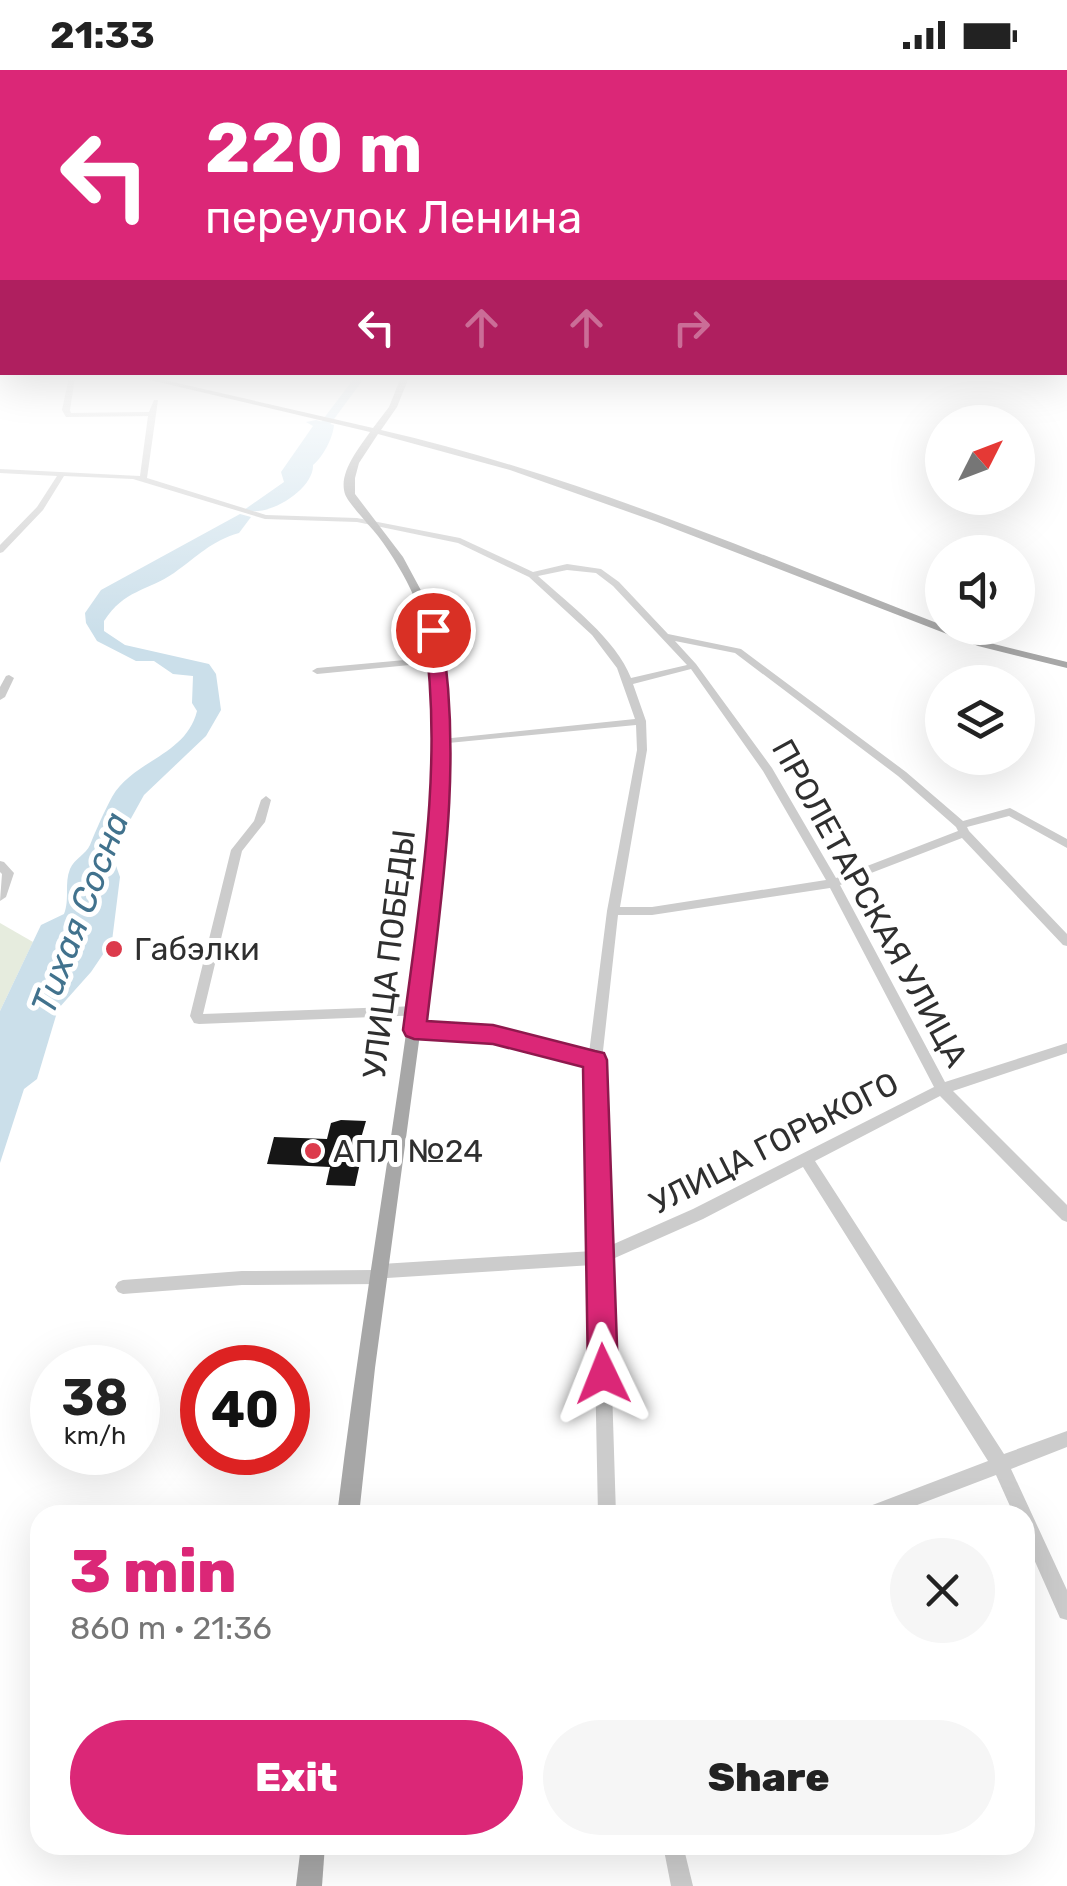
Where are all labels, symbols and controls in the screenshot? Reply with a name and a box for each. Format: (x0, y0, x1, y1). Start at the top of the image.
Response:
text: 21:33 (50, 12, 155, 58)
text: 220 m (205, 107, 423, 190)
icon: left (40, 110, 170, 240)
text: переулок Ленина (205, 191, 582, 244)
icon: left (349, 300, 404, 355)
icon: ahead (454, 300, 509, 355)
icon: ahead (559, 300, 614, 355)
icon: right (664, 300, 719, 355)
north arrow (925, 405, 1035, 515)
map controls (925, 405, 1035, 775)
button: sound (925, 535, 1035, 645)
pin (391, 588, 476, 673)
icon: arrive (406, 603, 461, 658)
button: layers (925, 665, 1035, 775)
street label: ПРОЛЕТАРСКАЯ УЛИЦА (764, 733, 976, 1073)
water label: Тихая Сосна (22, 806, 138, 1020)
street label: УЛИЦА ПОБЕДЫ (355, 827, 423, 1081)
place label: Габэлки (134, 930, 260, 968)
marker: Габэлки (103, 938, 125, 960)
street label: УЛИЦА ГОРЬКОГО (643, 1064, 905, 1222)
place label: АПЛ №24 (333, 1132, 483, 1170)
marker: АПЛ №24 (302, 1140, 324, 1162)
position arrow (551, 1322, 655, 1426)
speed limit sign: 40 (180, 1345, 310, 1475)
text: 38 (62, 1368, 128, 1428)
text: km/h (64, 1421, 126, 1450)
text: 3 min (70, 1536, 236, 1607)
button: close (890, 1538, 995, 1643)
text: 860 m · 21:36 (70, 1609, 272, 1647)
button: Exit (70, 1720, 523, 1835)
button: Share (543, 1720, 995, 1835)

